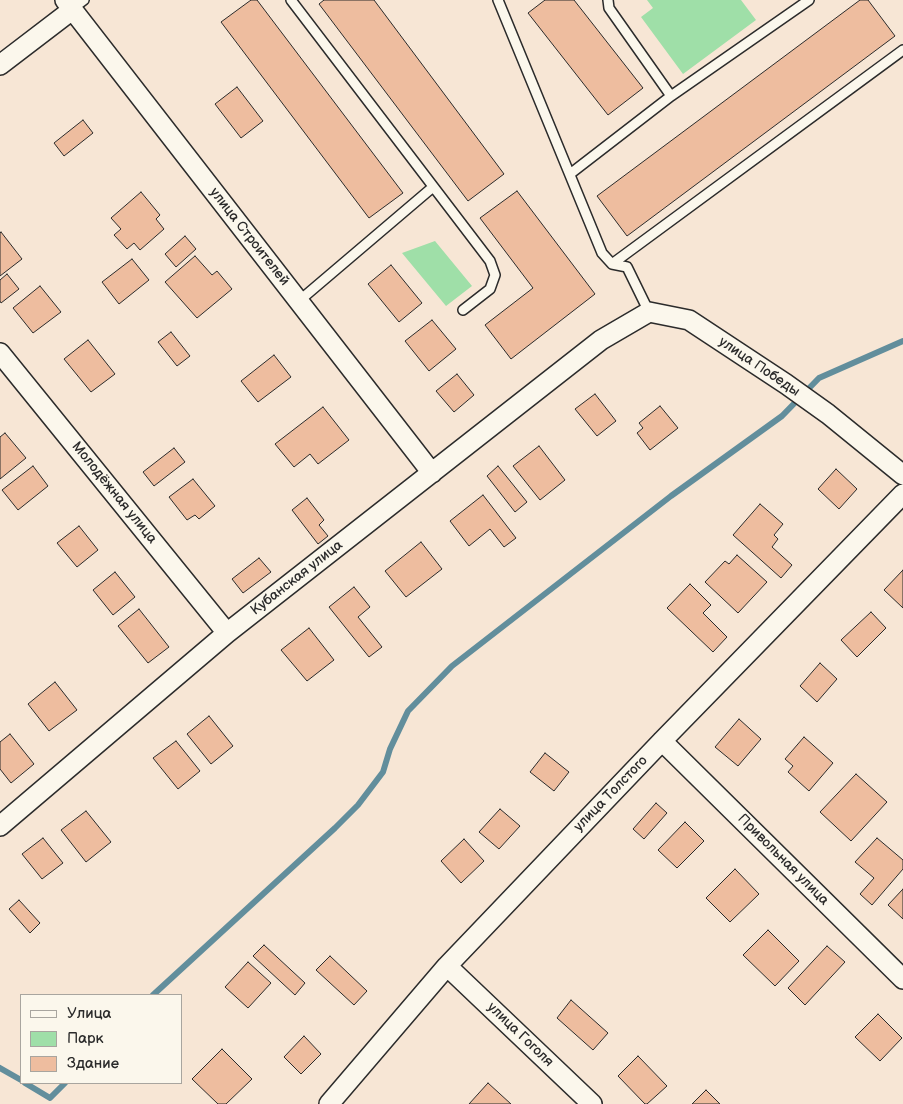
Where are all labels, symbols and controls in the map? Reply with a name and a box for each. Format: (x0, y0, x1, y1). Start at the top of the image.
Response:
street label: улица Строителей (206, 185, 292, 289)
street label: улица Победы (715, 334, 803, 400)
street label: Молодёжная улица (68, 439, 160, 547)
street label: Кубанская улица (248, 537, 346, 619)
street label: улица Толстого (571, 753, 651, 835)
street label: Привольная улица (734, 811, 832, 909)
legend (20, 994, 182, 1084)
street label: улица Гоголя (483, 999, 557, 1071)
text: Улица (67, 1004, 111, 1023)
text: Парк (67, 1029, 104, 1048)
text: Здание (67, 1054, 119, 1073)

